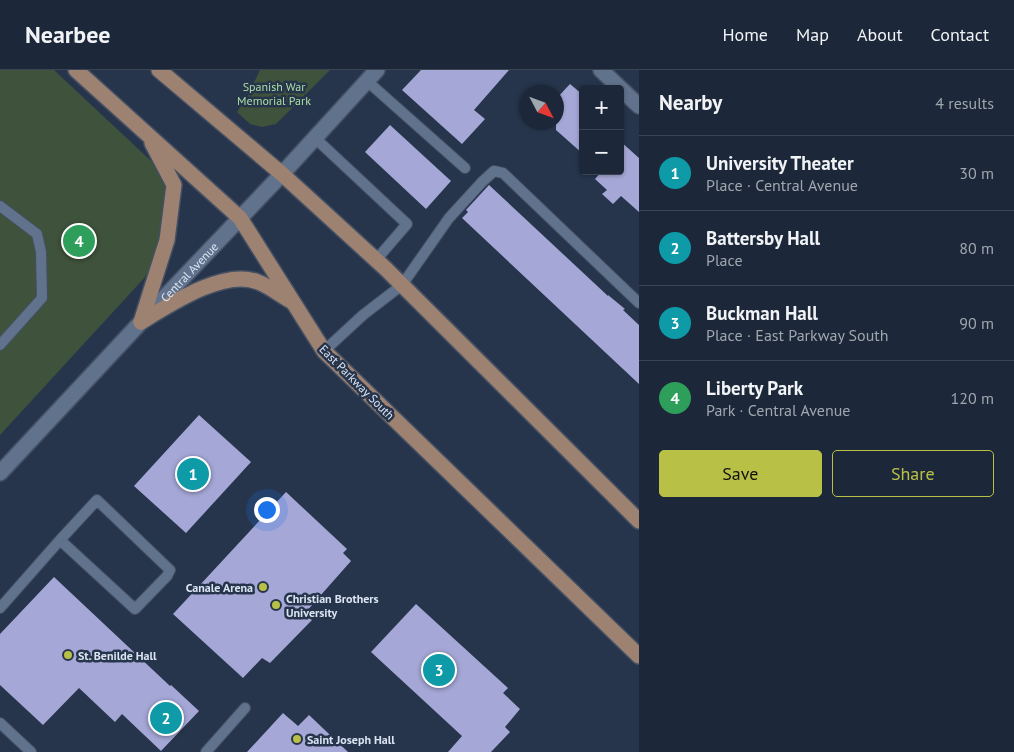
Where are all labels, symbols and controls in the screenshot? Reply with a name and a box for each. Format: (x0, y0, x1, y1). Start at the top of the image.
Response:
text: Nearbee (25, 19, 110, 50)
text: Home (722, 23, 768, 46)
text: Map (796, 23, 829, 46)
text: About (857, 23, 903, 46)
text: Contact (931, 23, 989, 46)
park label: Spanish War Memorial Park (237, 79, 311, 108)
north arrow (519, 85, 564, 130)
map controls (579, 85, 624, 175)
button: + (579, 85, 624, 130)
text: Nearby (659, 89, 722, 116)
text: 4 results (935, 93, 994, 113)
button: − (579, 130, 624, 175)
text: University Theater (706, 151, 854, 175)
text: 1 (670, 163, 680, 183)
text: 30 m (959, 163, 994, 183)
text: Place · Central Avenue (706, 175, 858, 195)
pin: 4 (63, 222, 95, 260)
text: Battersby Hall (706, 226, 820, 250)
text: 2 (670, 238, 680, 258)
text: 80 m (959, 238, 994, 258)
street label: Central Avenue (157, 239, 221, 305)
text: Place (706, 250, 743, 270)
text: Buckman Hall (706, 301, 818, 325)
text: 3 (670, 313, 680, 333)
text: 90 m (959, 313, 994, 333)
text: Place · East Parkway South (706, 325, 888, 345)
street label: East Parkway South (316, 341, 398, 423)
text: Liberty Park (706, 376, 803, 400)
text: 4 (670, 388, 680, 408)
text: 120 m (951, 388, 994, 408)
text: Park · Central Avenue (706, 400, 850, 420)
button: Save (659, 450, 822, 497)
button: Share (832, 450, 994, 497)
pin: 1 (177, 455, 209, 493)
your location (254, 497, 280, 523)
place label: Canale Arena (186, 580, 253, 595)
marker: Canale Arena (257, 581, 269, 593)
place label: Christian Brothers University (286, 591, 379, 620)
marker: Christian Brothers University (270, 599, 282, 611)
place label: St. Benilde Hall (78, 648, 157, 663)
marker: St. Benilde Hall (62, 649, 74, 661)
pin: 3 (423, 651, 455, 689)
pin: 2 (150, 699, 182, 737)
place label: Saint Joseph Hall (307, 732, 395, 747)
marker: Saint Joseph Hall (291, 733, 303, 745)

